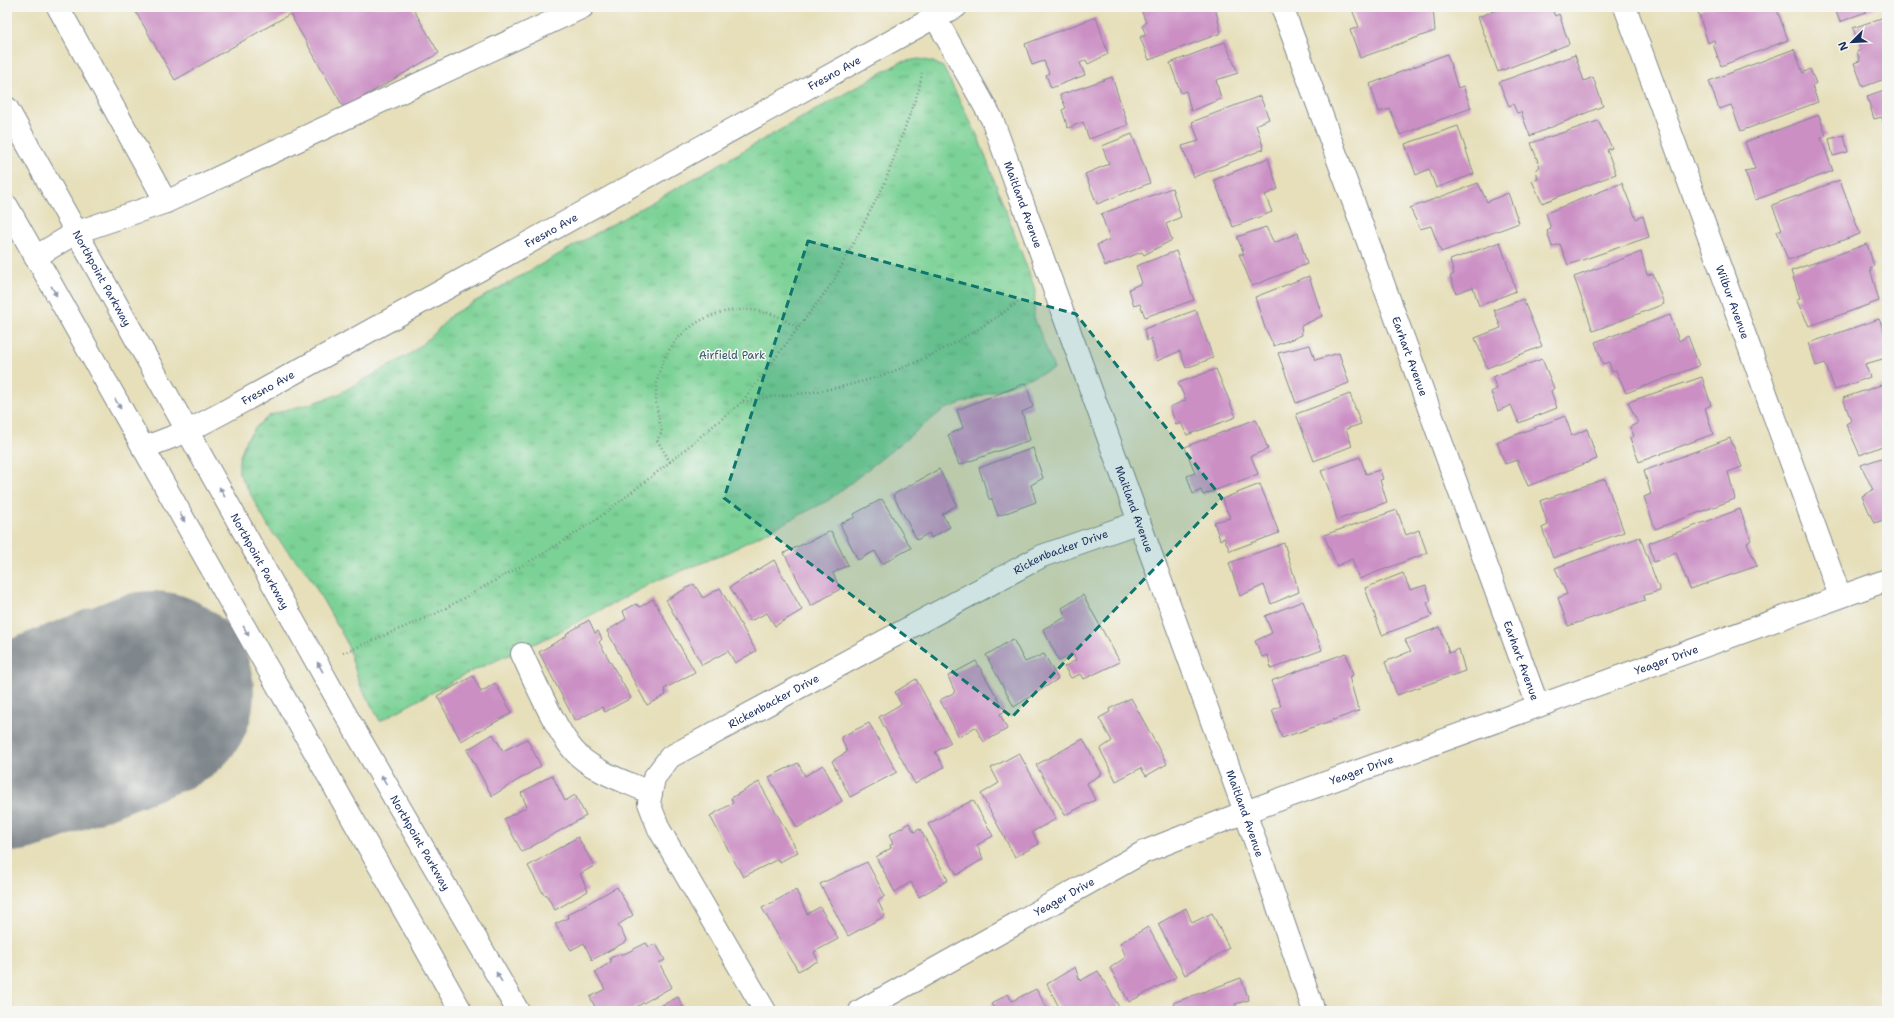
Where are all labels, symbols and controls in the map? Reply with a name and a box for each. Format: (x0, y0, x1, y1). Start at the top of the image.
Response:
north arrow (1832, 22, 1872, 62)
text: N (1835, 39, 1852, 53)
street label: Fresno Ave (805, 53, 864, 94)
street label: Maitland Avenue (1000, 159, 1046, 250)
street label: Fresno Ave (522, 210, 581, 251)
street label: Northpoint Parkway (69, 228, 135, 329)
street label: Wilbur Avenue (1712, 263, 1753, 341)
one-way arrow (51, 285, 58, 297)
street label: Earhart Avenue (1388, 315, 1431, 398)
park label: Airfield Park (699, 348, 765, 363)
street label: Fresno Ave (239, 367, 297, 409)
one-way arrow (115, 398, 122, 410)
street label: Maitland Avenue (1111, 464, 1157, 555)
one-way arrow (219, 487, 226, 498)
one-way arrow (179, 511, 186, 523)
street label: Northpoint Parkway (227, 511, 292, 612)
street label: Rickenbacker Drive (1011, 526, 1110, 578)
street label: Earhart Avenue (1499, 619, 1542, 703)
one-way arrow (243, 625, 249, 637)
street label: Yeager Drive (1632, 642, 1700, 679)
one-way arrow (316, 661, 323, 673)
street label: Rickenbacker Drive (726, 671, 822, 732)
street label: Yeager Drive (1328, 752, 1396, 789)
street label: Maitland Avenue (1222, 768, 1267, 859)
one-way arrow (381, 774, 388, 786)
street label: Northpoint Parkway (386, 793, 453, 893)
street label: Yeager Drive (1032, 874, 1097, 920)
one-way arrow (495, 971, 502, 983)

